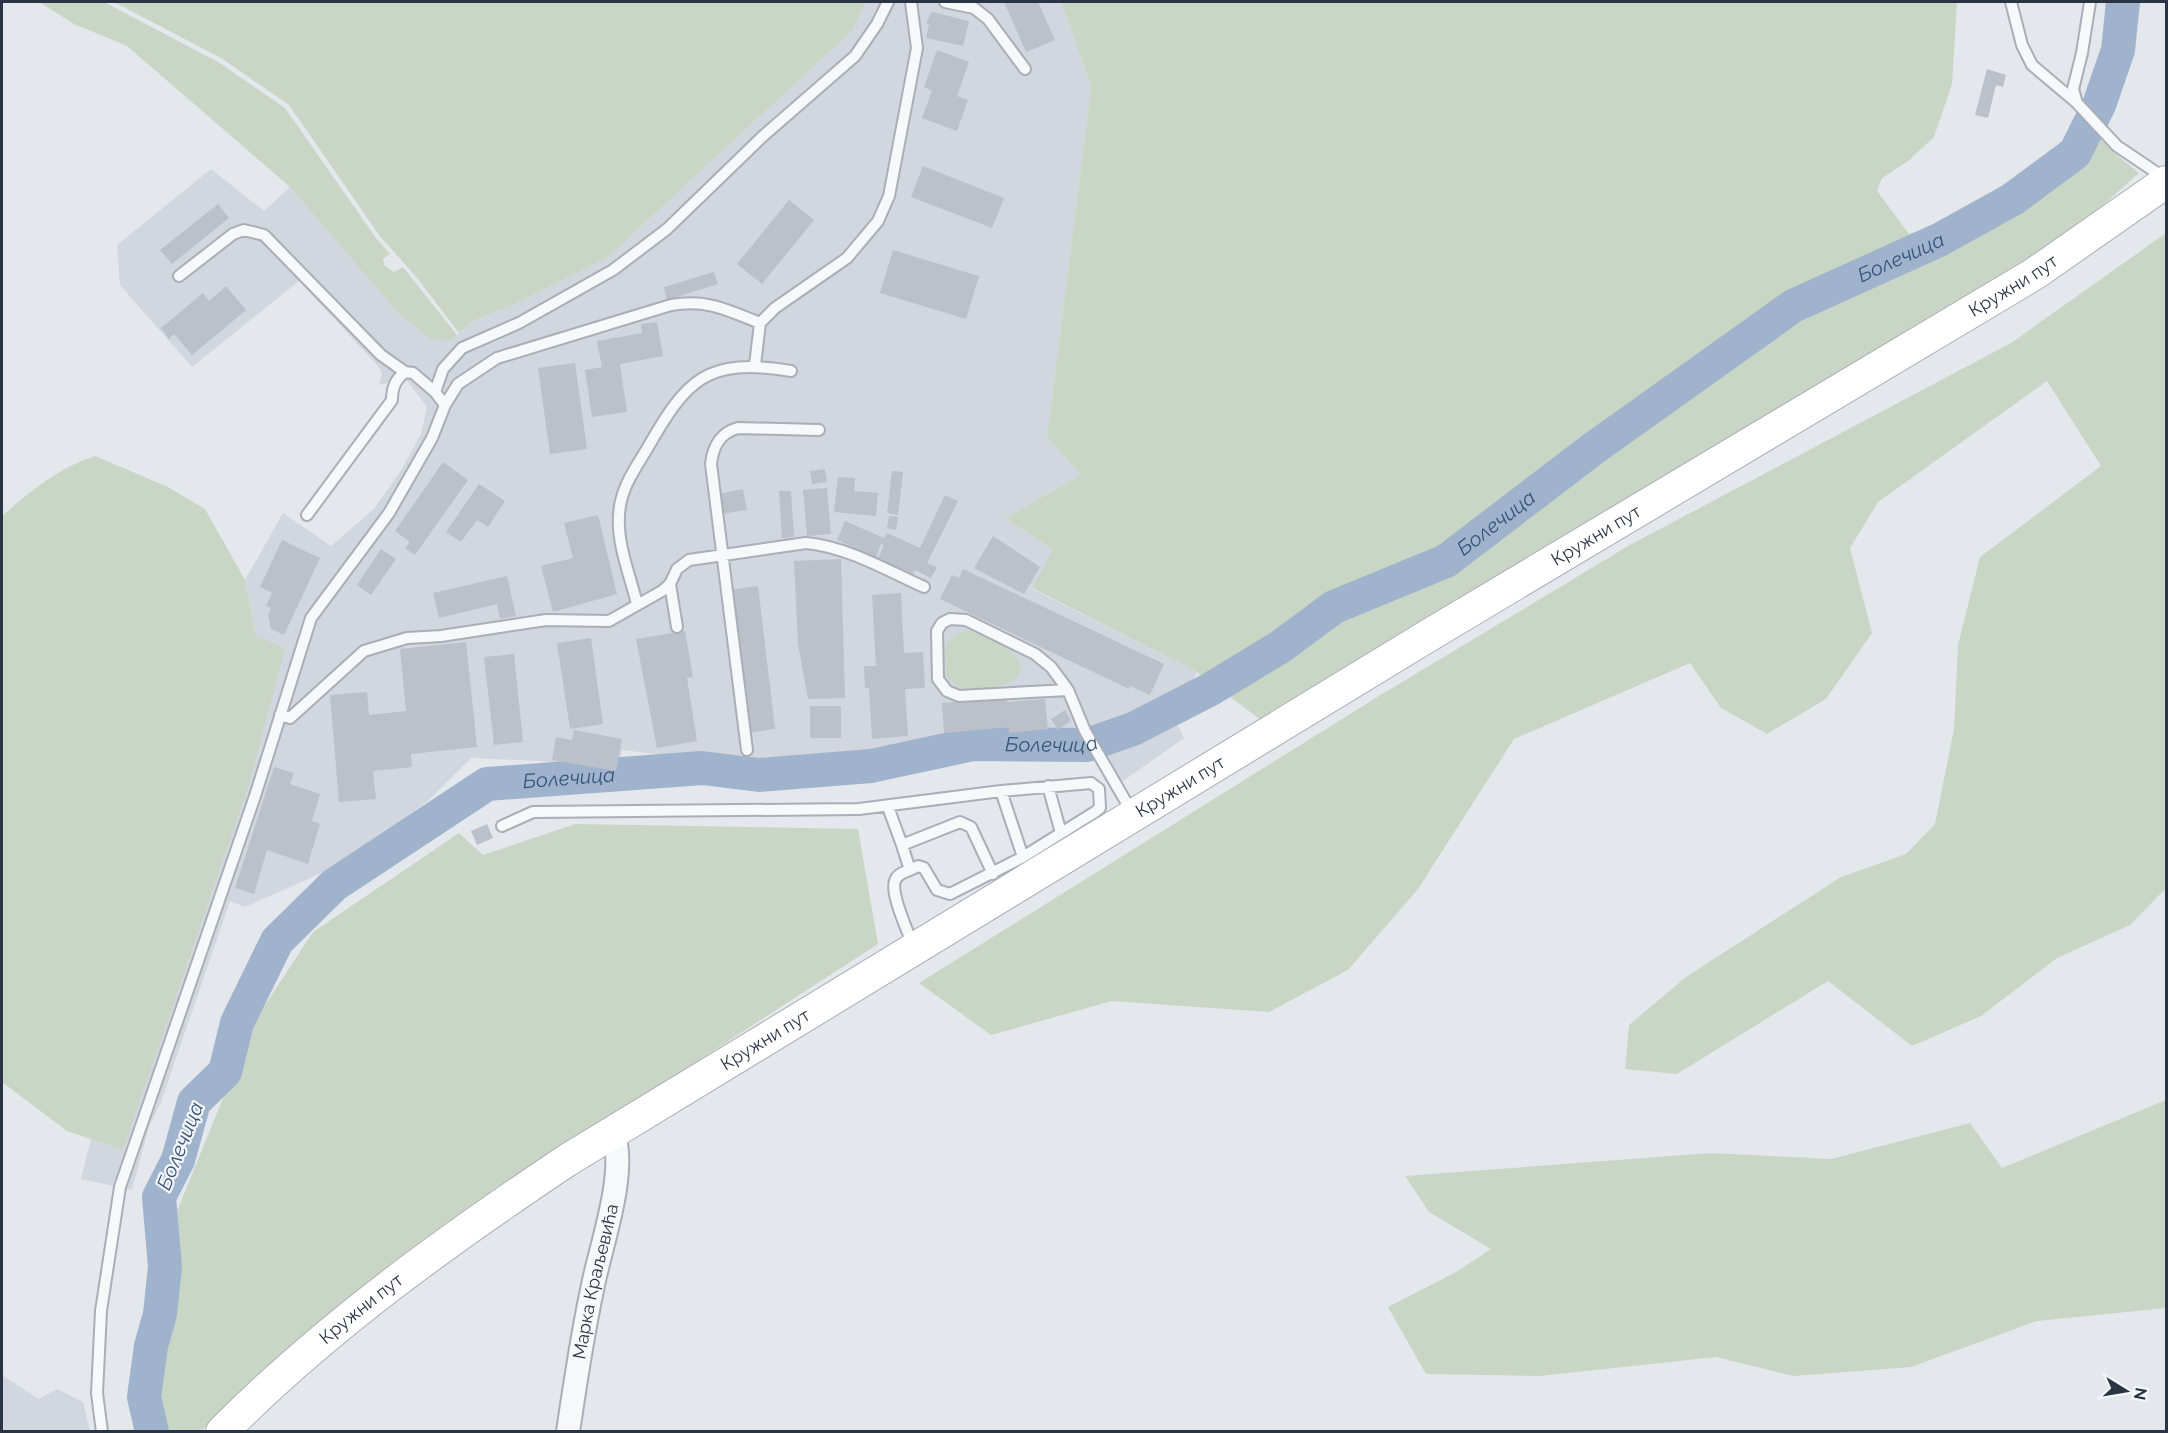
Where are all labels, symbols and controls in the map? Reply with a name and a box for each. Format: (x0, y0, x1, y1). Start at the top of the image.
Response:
water label: Болечица (1854, 227, 1948, 287)
street label: Кружни пут (1965, 250, 2062, 321)
water label: Болечица (1452, 485, 1540, 560)
street label: Кружни пут (1547, 500, 1645, 570)
water label: Болечица (1005, 730, 1101, 757)
street label: Кружни пут (1132, 751, 1229, 821)
water label: Болечица (522, 763, 616, 793)
street label: Кружни пут (717, 1004, 814, 1074)
water label: Болечица (152, 1099, 208, 1193)
street label: Марка Краљевића (568, 1202, 622, 1361)
street label: Кружни пут (315, 1269, 407, 1348)
north arrow (2096, 1361, 2156, 1421)
text: N (2130, 1386, 2151, 1402)

